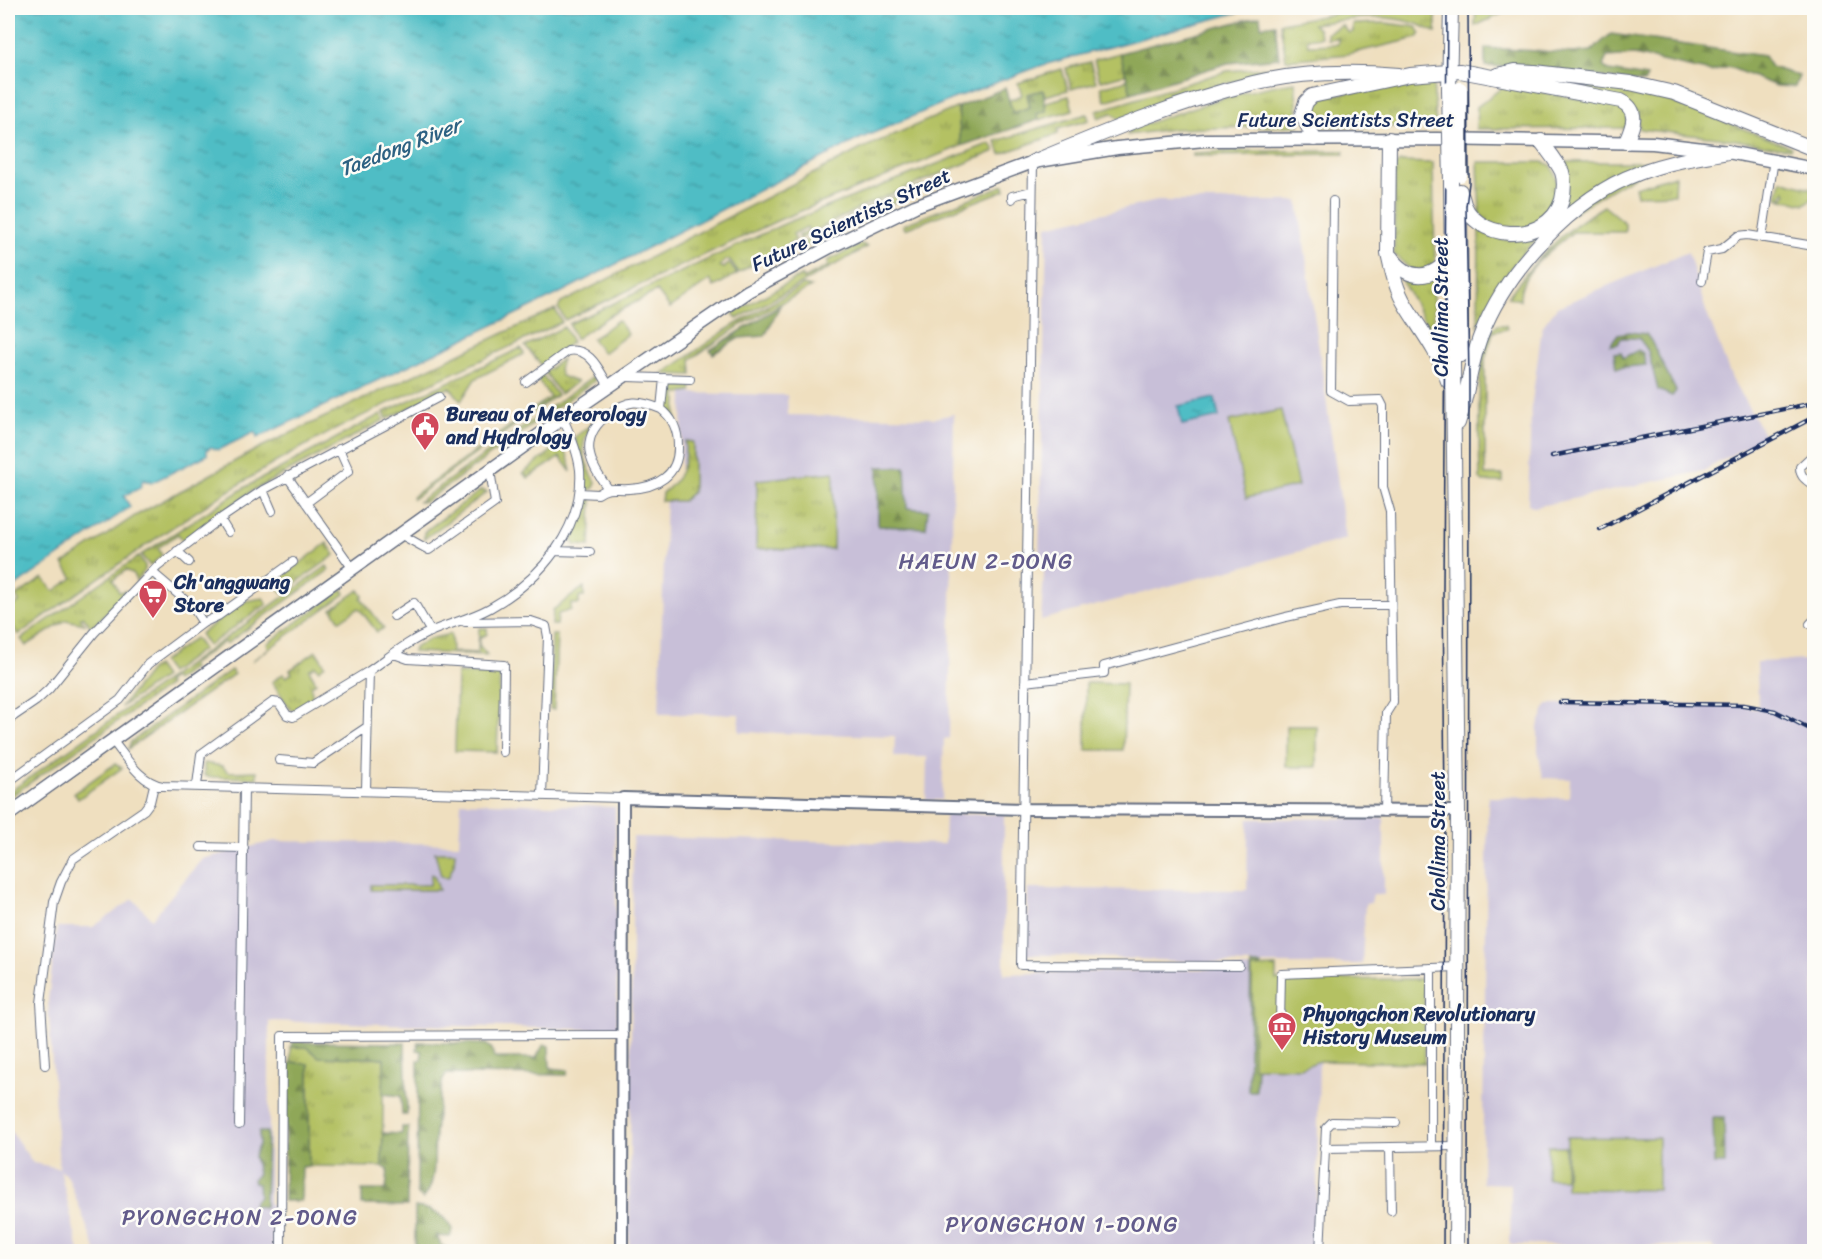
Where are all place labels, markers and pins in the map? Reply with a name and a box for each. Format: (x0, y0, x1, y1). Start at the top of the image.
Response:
place label: Bureau of Meteorology and Hydrology (445, 397, 647, 455)
public building icon: Bureau of Meteorology and Hydrology (409, 410, 441, 452)
place label: Ch'anggwang Store (173, 565, 290, 623)
supermarket icon: Ch'anggwang Store (137, 578, 169, 620)
place label: Phyongchon Revolutionary History Museum (1302, 997, 1536, 1055)
museum icon: Phyongchon Revolutionary History Museum (1266, 1010, 1298, 1052)

